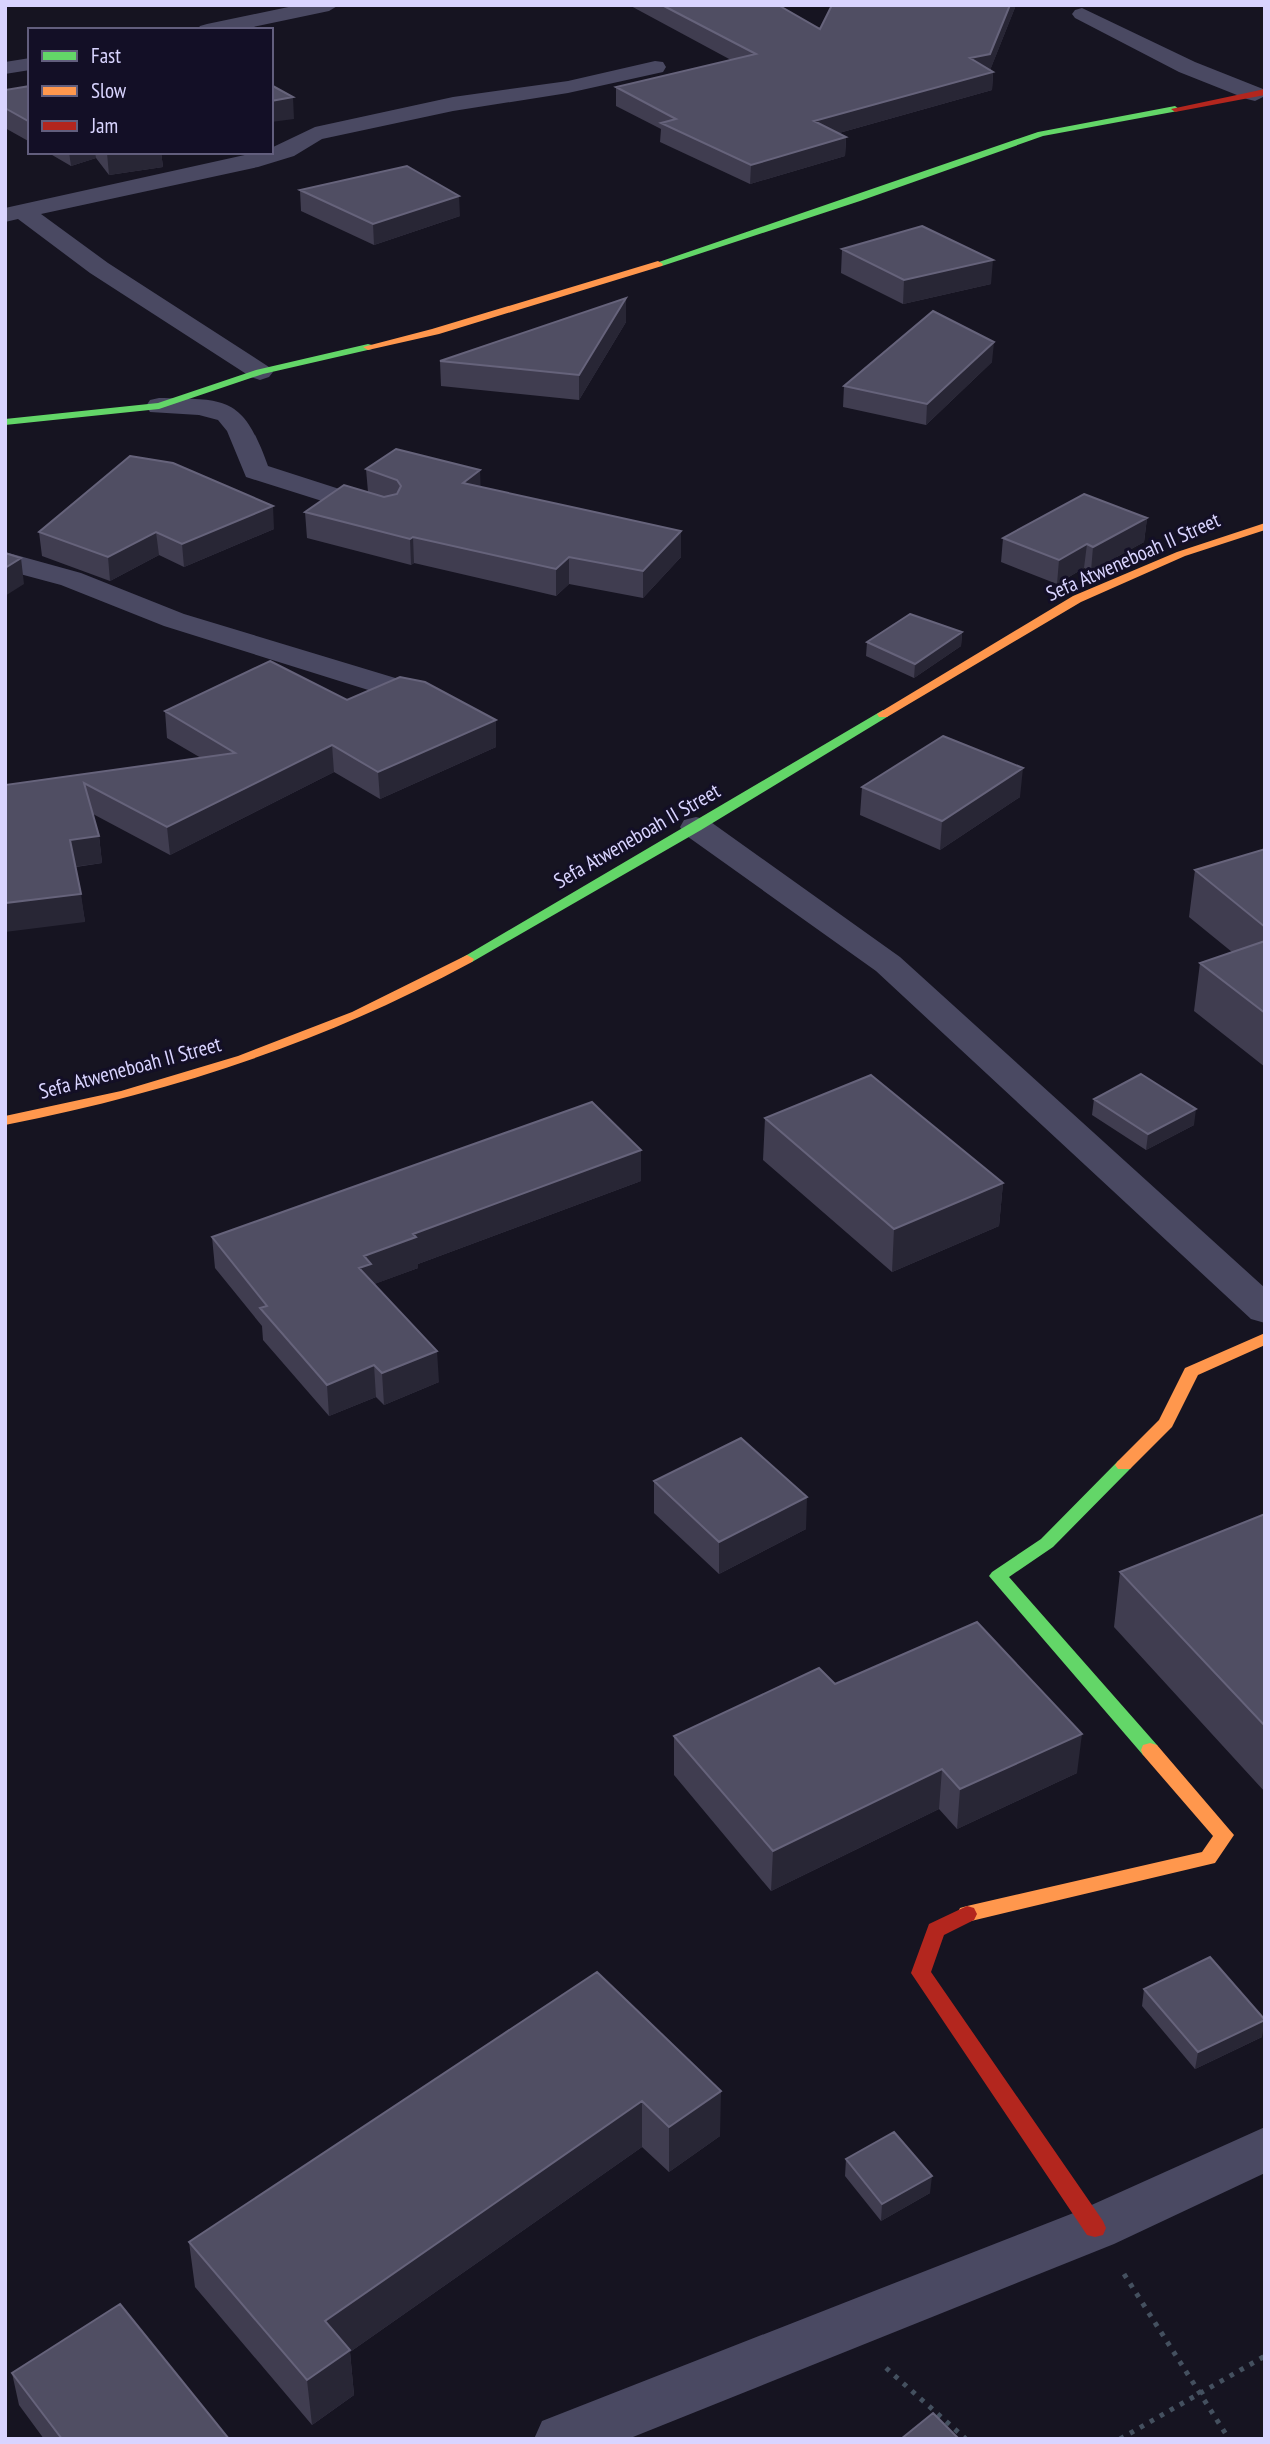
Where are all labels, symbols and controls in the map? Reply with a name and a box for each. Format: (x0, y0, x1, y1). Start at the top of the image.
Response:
legend (28, 28, 273, 154)
text: Fast (91, 42, 121, 69)
text: Slow (91, 77, 127, 104)
text: Jam (90, 112, 118, 139)
street label: Sefa Atweneboah II Street (1042, 506, 1224, 607)
street label: Sefa Atweneboah II Street (549, 777, 725, 894)
street label: Sefa Atweneboah II Street (36, 1030, 224, 1105)

